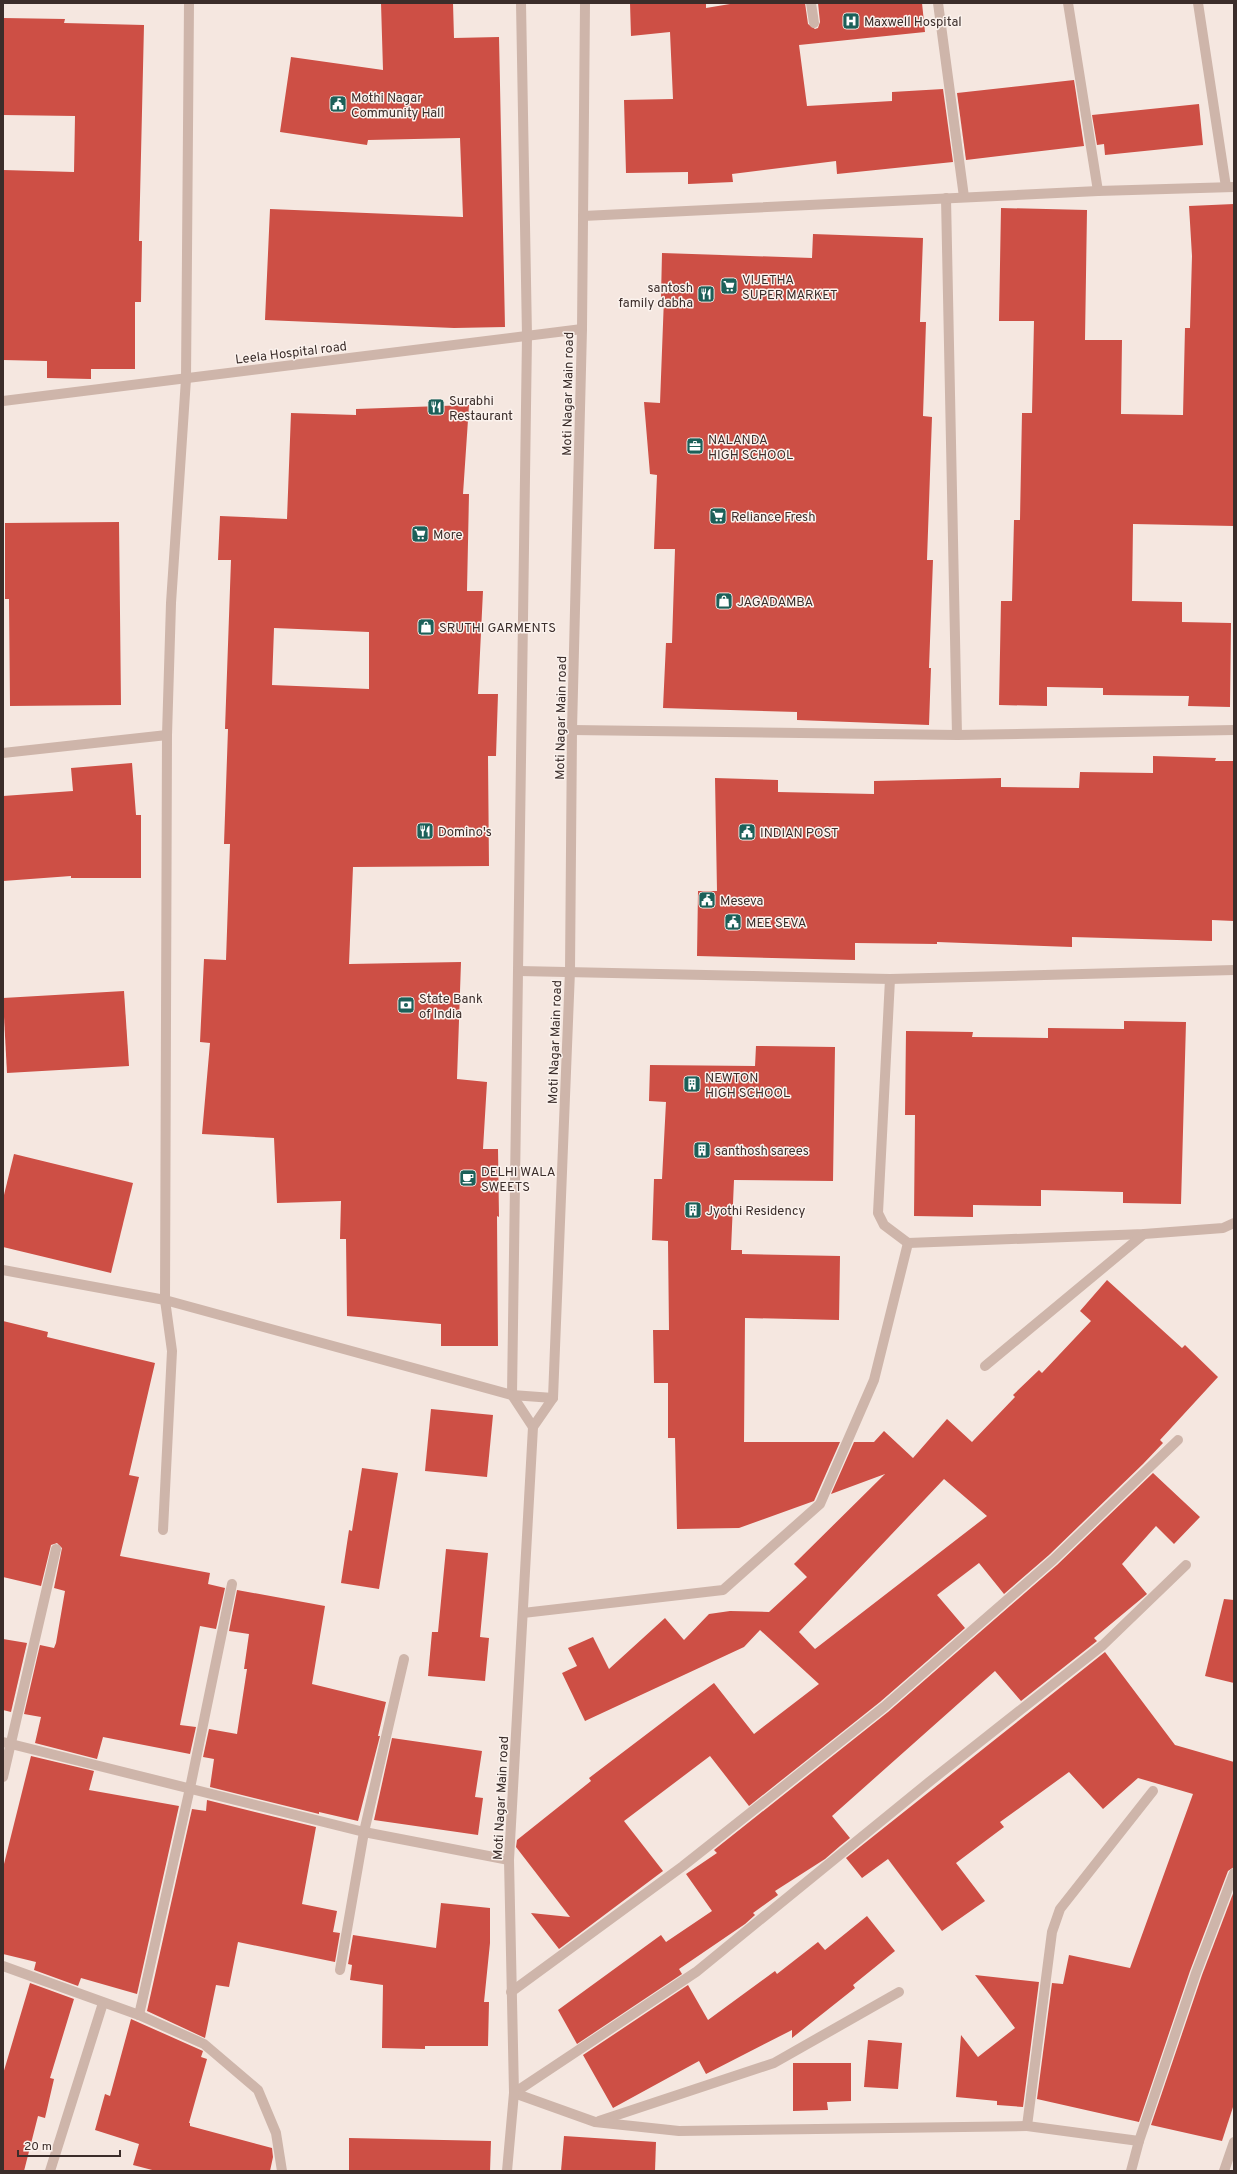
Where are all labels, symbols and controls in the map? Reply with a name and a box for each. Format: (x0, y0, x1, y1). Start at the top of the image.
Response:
hospital icon: Maxwell Hospital (841, 11, 861, 31)
place label: Maxwell Hospital (864, 15, 962, 31)
place label: Mothi Nagar Community Hall (351, 91, 444, 122)
public building icon: Mothi Nagar Community Hall (328, 94, 348, 114)
place label: VIJETHA SUPER MARKET (742, 273, 838, 304)
supermarket icon: VIJETHA SUPER MARKET (719, 276, 739, 296)
place label: santosh family dabha (618, 281, 693, 312)
restaurant icon: santosh family dabha (696, 284, 716, 304)
street label: Moti Nagar Main road (560, 332, 578, 456)
street label: Leela Hospital road (235, 339, 348, 369)
place label: Surabhi Restaurant (449, 394, 513, 425)
restaurant icon: Surabhi Restaurant (426, 397, 446, 417)
place label: NALANDA HIGH SCHOOL (708, 433, 793, 464)
office icon: NALANDA HIGH SCHOOL (685, 436, 705, 456)
supermarket icon: Reliance Fresh (708, 506, 728, 526)
place label: Reliance Fresh (731, 510, 816, 526)
supermarket icon: More (410, 524, 430, 544)
place label: More (433, 528, 462, 544)
shop icon: JAGADAMBA (714, 591, 734, 611)
place label: JAGADAMBA (737, 595, 813, 611)
shop icon: SRUTHI GARMENTS (416, 617, 436, 637)
place label: SRUTHI GARMENTS (439, 621, 556, 637)
street label: Moti Nagar Main road (553, 656, 571, 780)
restaurant icon: Domino's (415, 821, 435, 841)
public building icon: INDIAN POST (737, 822, 757, 842)
place label: Domino's (438, 825, 492, 841)
place label: INDIAN POST (760, 826, 839, 842)
public building icon: Meseva (697, 890, 717, 910)
place label: Meseva (720, 894, 763, 910)
public building icon: MEE SEVA (723, 912, 743, 932)
place label: MEE SEVA (746, 916, 807, 932)
street label: Moti Nagar Main road (546, 980, 566, 1104)
place label: State Bank of India (419, 992, 483, 1023)
bank icon: State Bank of India (396, 995, 416, 1015)
place label: NEWTON HIGH SCHOOL (705, 1071, 790, 1102)
building icon: NEWTON HIGH SCHOOL (682, 1074, 702, 1094)
building icon: santhosh sarees (692, 1140, 712, 1160)
place label: santhosh sarees (715, 1144, 809, 1160)
place label: DELHI WALA SWEETS (481, 1165, 556, 1196)
cafe icon: DELHI WALA SWEETS (458, 1168, 478, 1188)
building icon: Jyothi Residency (683, 1200, 703, 1220)
place label: Jyothi Residency (706, 1204, 805, 1220)
street label: Moti Nagar Main road (491, 1736, 513, 1860)
scale bar (18, 2132, 120, 2158)
text: 20 m (24, 2139, 52, 2155)

